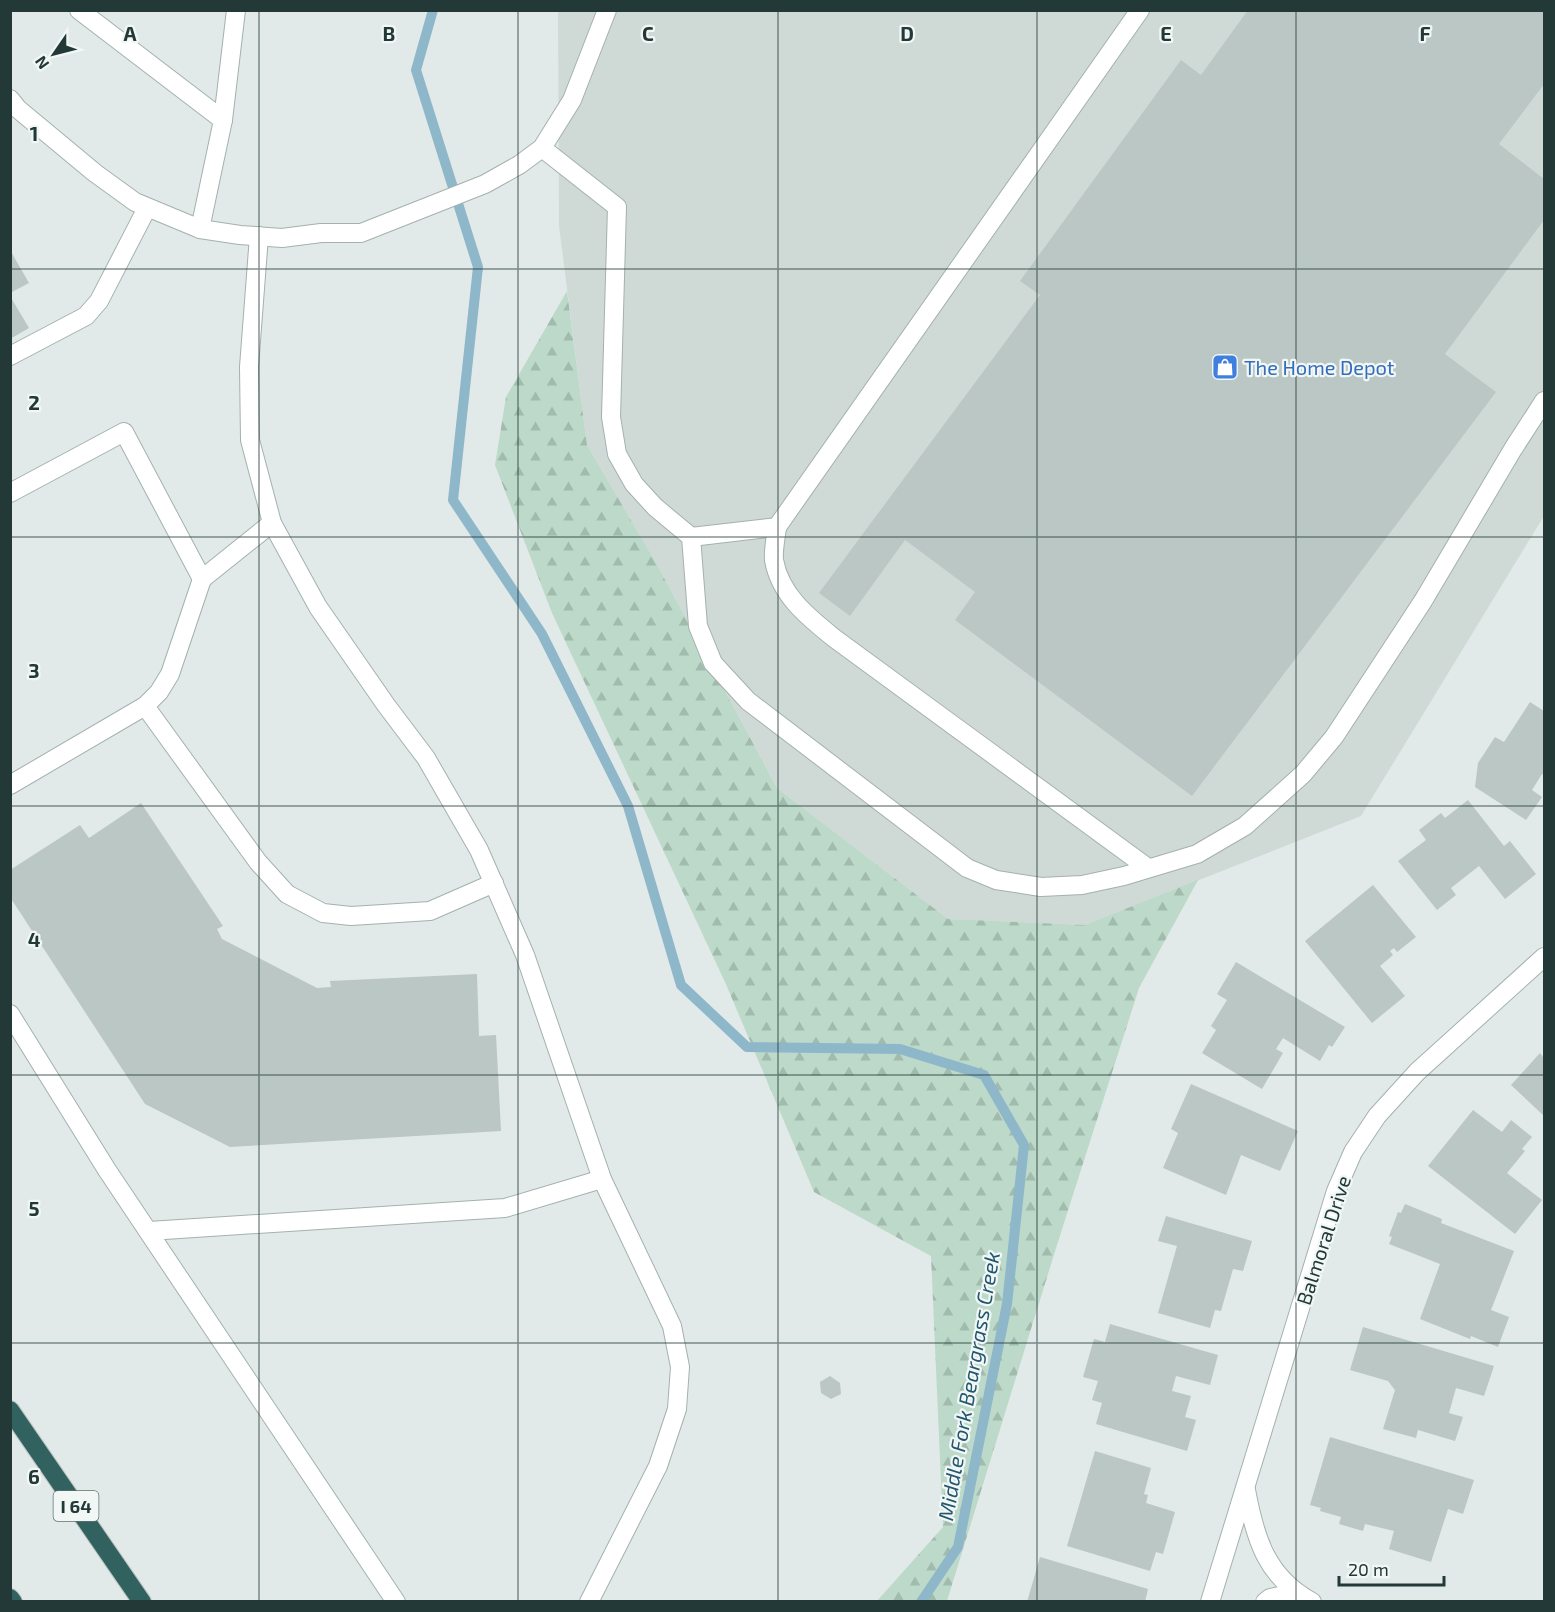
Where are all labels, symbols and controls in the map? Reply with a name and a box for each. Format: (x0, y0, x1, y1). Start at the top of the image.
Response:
text: A (123, 21, 137, 45)
text: B (383, 21, 395, 45)
text: C (642, 21, 654, 45)
text: D (900, 21, 914, 45)
text: E (1160, 21, 1172, 45)
text: F (1419, 21, 1431, 45)
north arrow (24, 24, 84, 84)
text: N (30, 53, 52, 73)
text: 1 (30, 121, 38, 145)
shop icon: The Home Depot (1210, 352, 1240, 382)
place label: The Home Depot (1244, 355, 1395, 379)
text: 2 (28, 390, 40, 414)
text: 3 (28, 658, 40, 682)
text: 4 (28, 927, 41, 951)
street label: Balmoral Drive (1291, 1172, 1355, 1308)
text: 5 (28, 1196, 40, 1220)
water label: Middle Fork Beargrass Creek (932, 1250, 1004, 1522)
text: 6 (28, 1464, 40, 1488)
road number: I 64 (54, 1491, 98, 1521)
scale bar (1339, 1549, 1444, 1587)
text: 20 m (1348, 1558, 1389, 1580)

